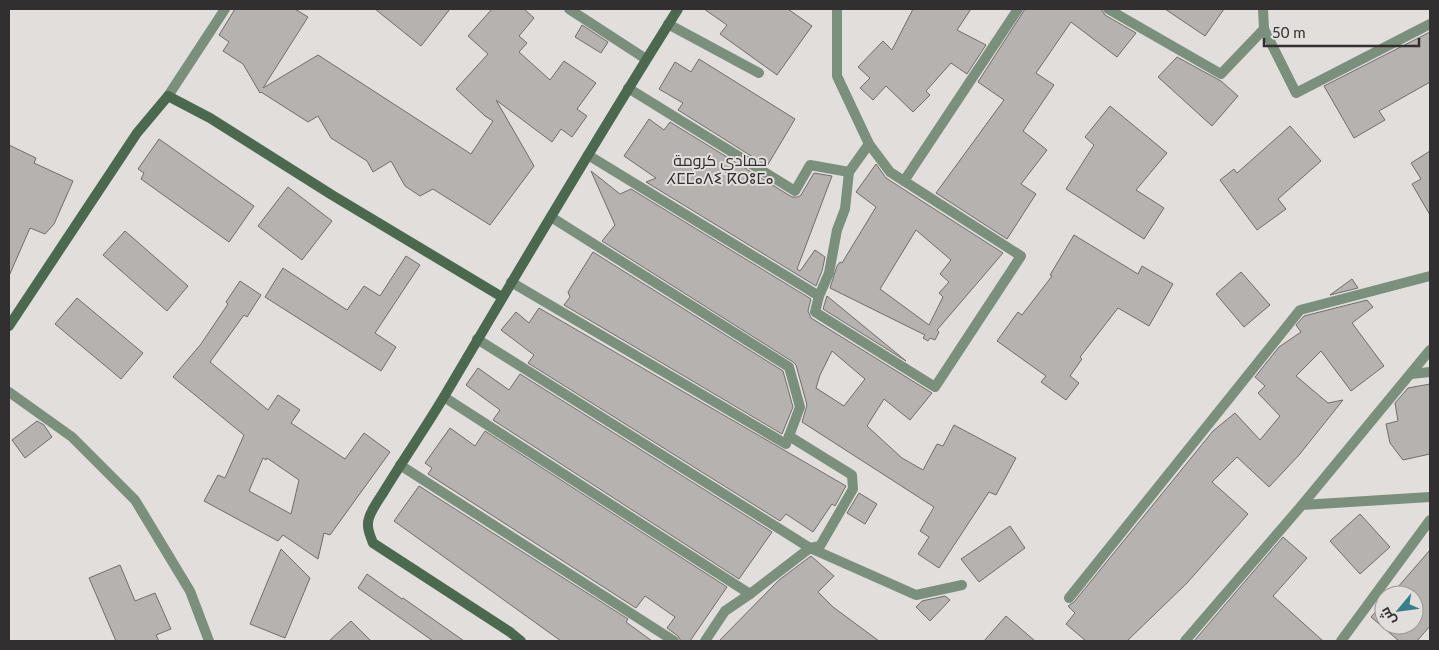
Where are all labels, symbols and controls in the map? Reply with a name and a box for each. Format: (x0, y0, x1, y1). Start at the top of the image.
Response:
scale bar (1264, 15, 1419, 47)
text: 50 m (1272, 23, 1306, 41)
district label: حمادي كرومة ⵃⵎⵎⴰⴷⵉ ⴽⵔⵓⵎⴰ (667, 150, 773, 187)
north arrow (1374, 585, 1424, 635)
text: ش (1375, 604, 1400, 629)

